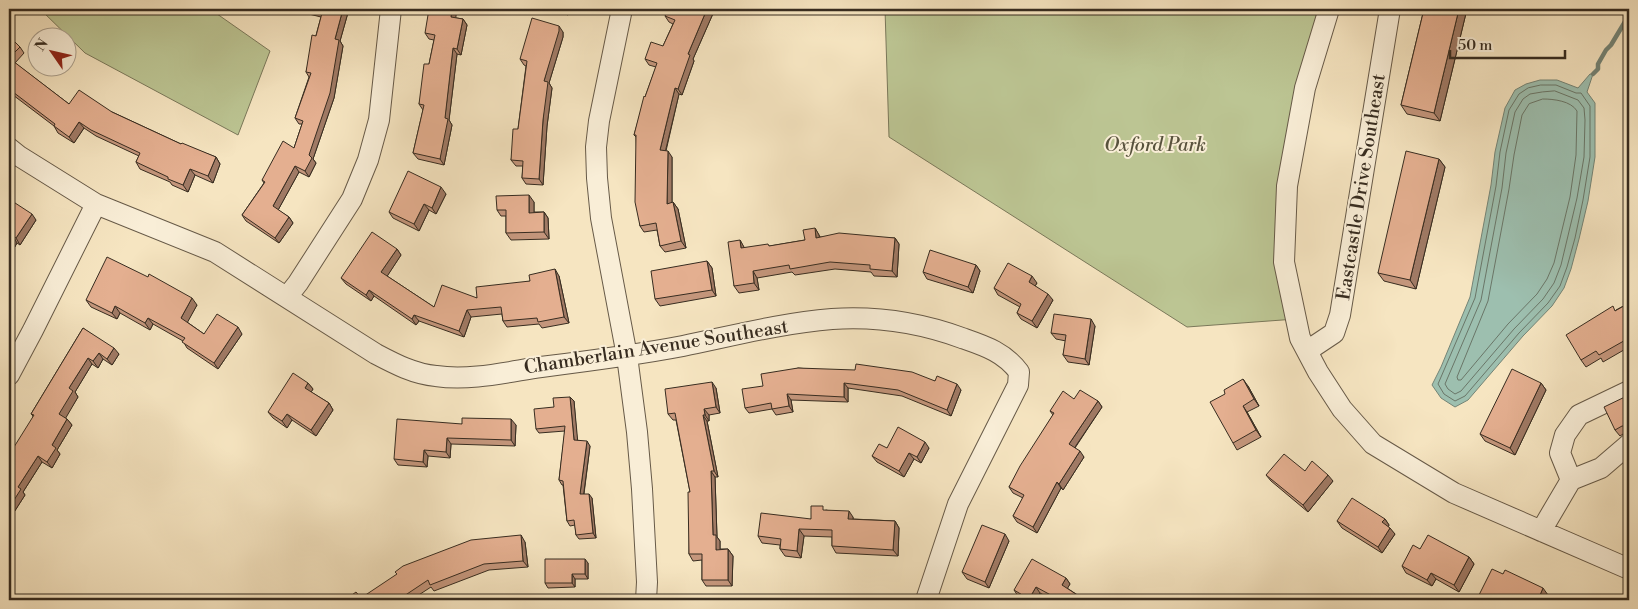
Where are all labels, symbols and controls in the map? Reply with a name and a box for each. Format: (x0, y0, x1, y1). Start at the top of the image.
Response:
north arrow (28, 28, 78, 78)
scale bar (1450, 28, 1566, 60)
text: N (31, 36, 53, 55)
text: 50 m (1458, 36, 1492, 55)
street label: Eastcastle Drive Southeast (1331, 72, 1391, 302)
park label: Oxford Park (1104, 133, 1206, 157)
street label: Chamberlain Avenue Southeast (522, 314, 790, 380)

